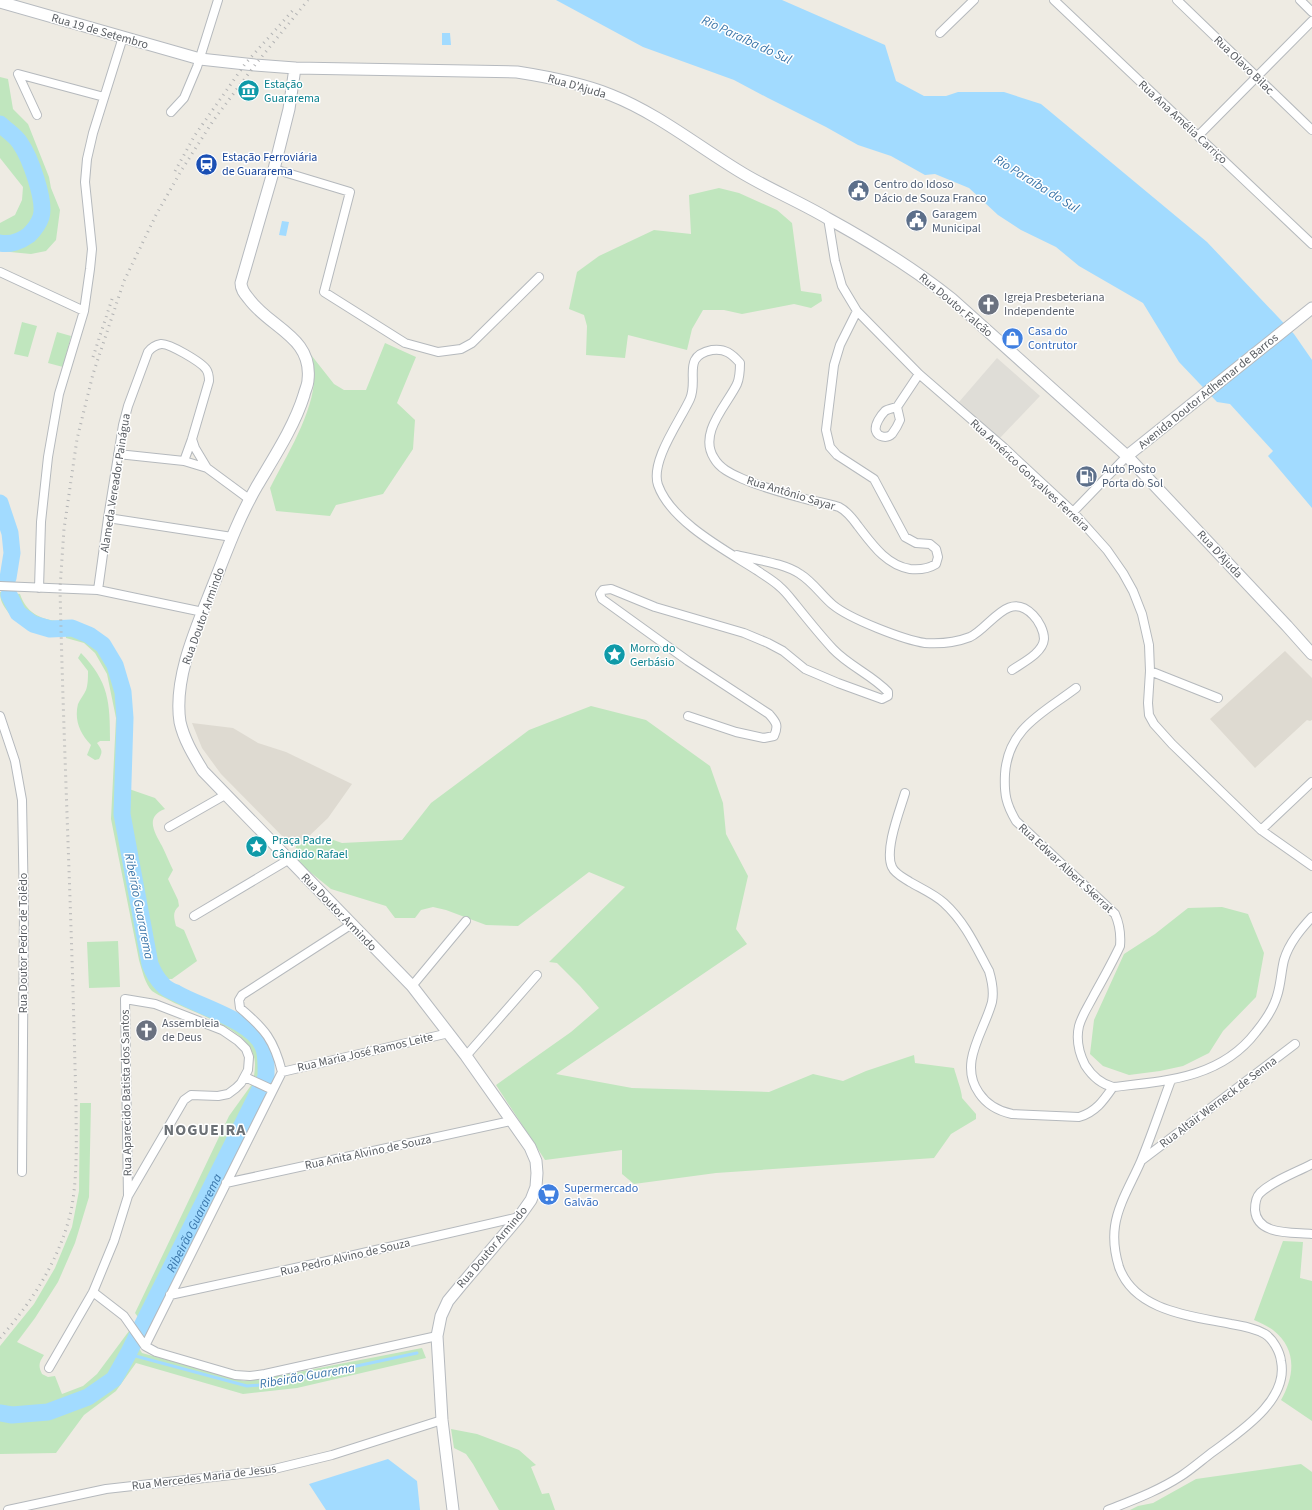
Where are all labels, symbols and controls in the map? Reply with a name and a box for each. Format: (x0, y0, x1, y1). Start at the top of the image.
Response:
street label: Rua 19 de Setembro (49, 9, 150, 53)
water label: Rio Paraíba do Sul (699, 11, 795, 69)
street label: Rua Olavo Bilac (1210, 32, 1278, 99)
street label: Rua D'Ajuda (546, 70, 608, 103)
place label: Estação Guararema (264, 76, 320, 107)
street label: Rua Ana Amélia Carriço (1134, 77, 1231, 168)
museum icon: Estação Guararema (236, 78, 262, 104)
place label: Estação Ferroviária de Guararema (222, 149, 317, 180)
water label: Rio Paraíba do Sul (990, 150, 1083, 218)
station icon: Estação Ferroviária de Guararema (193, 151, 219, 177)
place label: Centro do Idoso Dácio de Souza Franco (874, 176, 986, 207)
public building icon: Centro do Idoso Dácio de Souza Franco (846, 178, 872, 204)
place label: Garagem Municipal (932, 206, 981, 237)
public building icon: Garagem Municipal (903, 208, 929, 234)
street label: Rua Doutor Falcão (915, 269, 996, 341)
place label: Igreja Presbeteriana Independente (1004, 289, 1105, 320)
church icon: Igreja Presbeteriana Independente (975, 291, 1001, 317)
place label: Casa do Contrutor (1028, 323, 1078, 354)
shop icon: Casa do Contrutor (999, 325, 1025, 351)
street label: Avenida Doutor Adhemar de Barros (1135, 329, 1282, 453)
street label: Alameda Vereador Painágua (96, 412, 135, 554)
street label: Rua Américo Gonçalves Ferreira (966, 415, 1093, 535)
place label: Auto Posto Porta do Sol (1102, 461, 1163, 492)
fuel station icon: Auto Posto Porta do Sol (1073, 463, 1099, 489)
street label: Rua Antônio Sayar (745, 472, 838, 515)
street label: Rua D'Ajuda (1193, 527, 1246, 582)
street label: Rua Doutor Armindo (178, 565, 229, 667)
place label: Morro do Gerbásio (630, 640, 676, 671)
place icon: Morro do Gerbásio (602, 642, 628, 668)
street label: Rua Edwar Albert Skerrat (1014, 820, 1117, 917)
place label: Praça Padre Cândido Rafael (272, 832, 348, 863)
place icon: Praça Padre Cândido Rafael (243, 834, 269, 860)
water label: Ribeirão Guararema (120, 852, 158, 961)
street label: Rua Doutor Armindo (297, 870, 380, 955)
street label: Rua Doutor Pedro de Tolêdo (15, 873, 32, 1013)
street label: Rua Aparecido Batista dos Santos (117, 1009, 136, 1177)
place label: Assembleia de Deus (162, 1015, 219, 1046)
church icon: Assembleia de Deus (133, 1017, 159, 1043)
street label: Rua Maria José Ramos Leite (296, 1029, 435, 1076)
street label: Rua Altair Werneck de Senna (1156, 1053, 1281, 1152)
district label: NOGUEIRA (164, 1119, 246, 1141)
street label: Rua Anita Alvino de Souza (303, 1131, 433, 1174)
water label: Ribeirão Guararema (162, 1171, 226, 1275)
place label: Supermercado Galvão (564, 1180, 638, 1211)
supermarket icon: Supermercado Galvão (536, 1182, 562, 1208)
street label: Rua Doutor Armindo (453, 1203, 532, 1292)
street label: Rua Pedro Alvino de Souza (278, 1234, 412, 1281)
water label: Ribeirão Guarema (258, 1359, 356, 1393)
street label: Rua Mercedes Maria de Jesus (131, 1460, 277, 1495)

